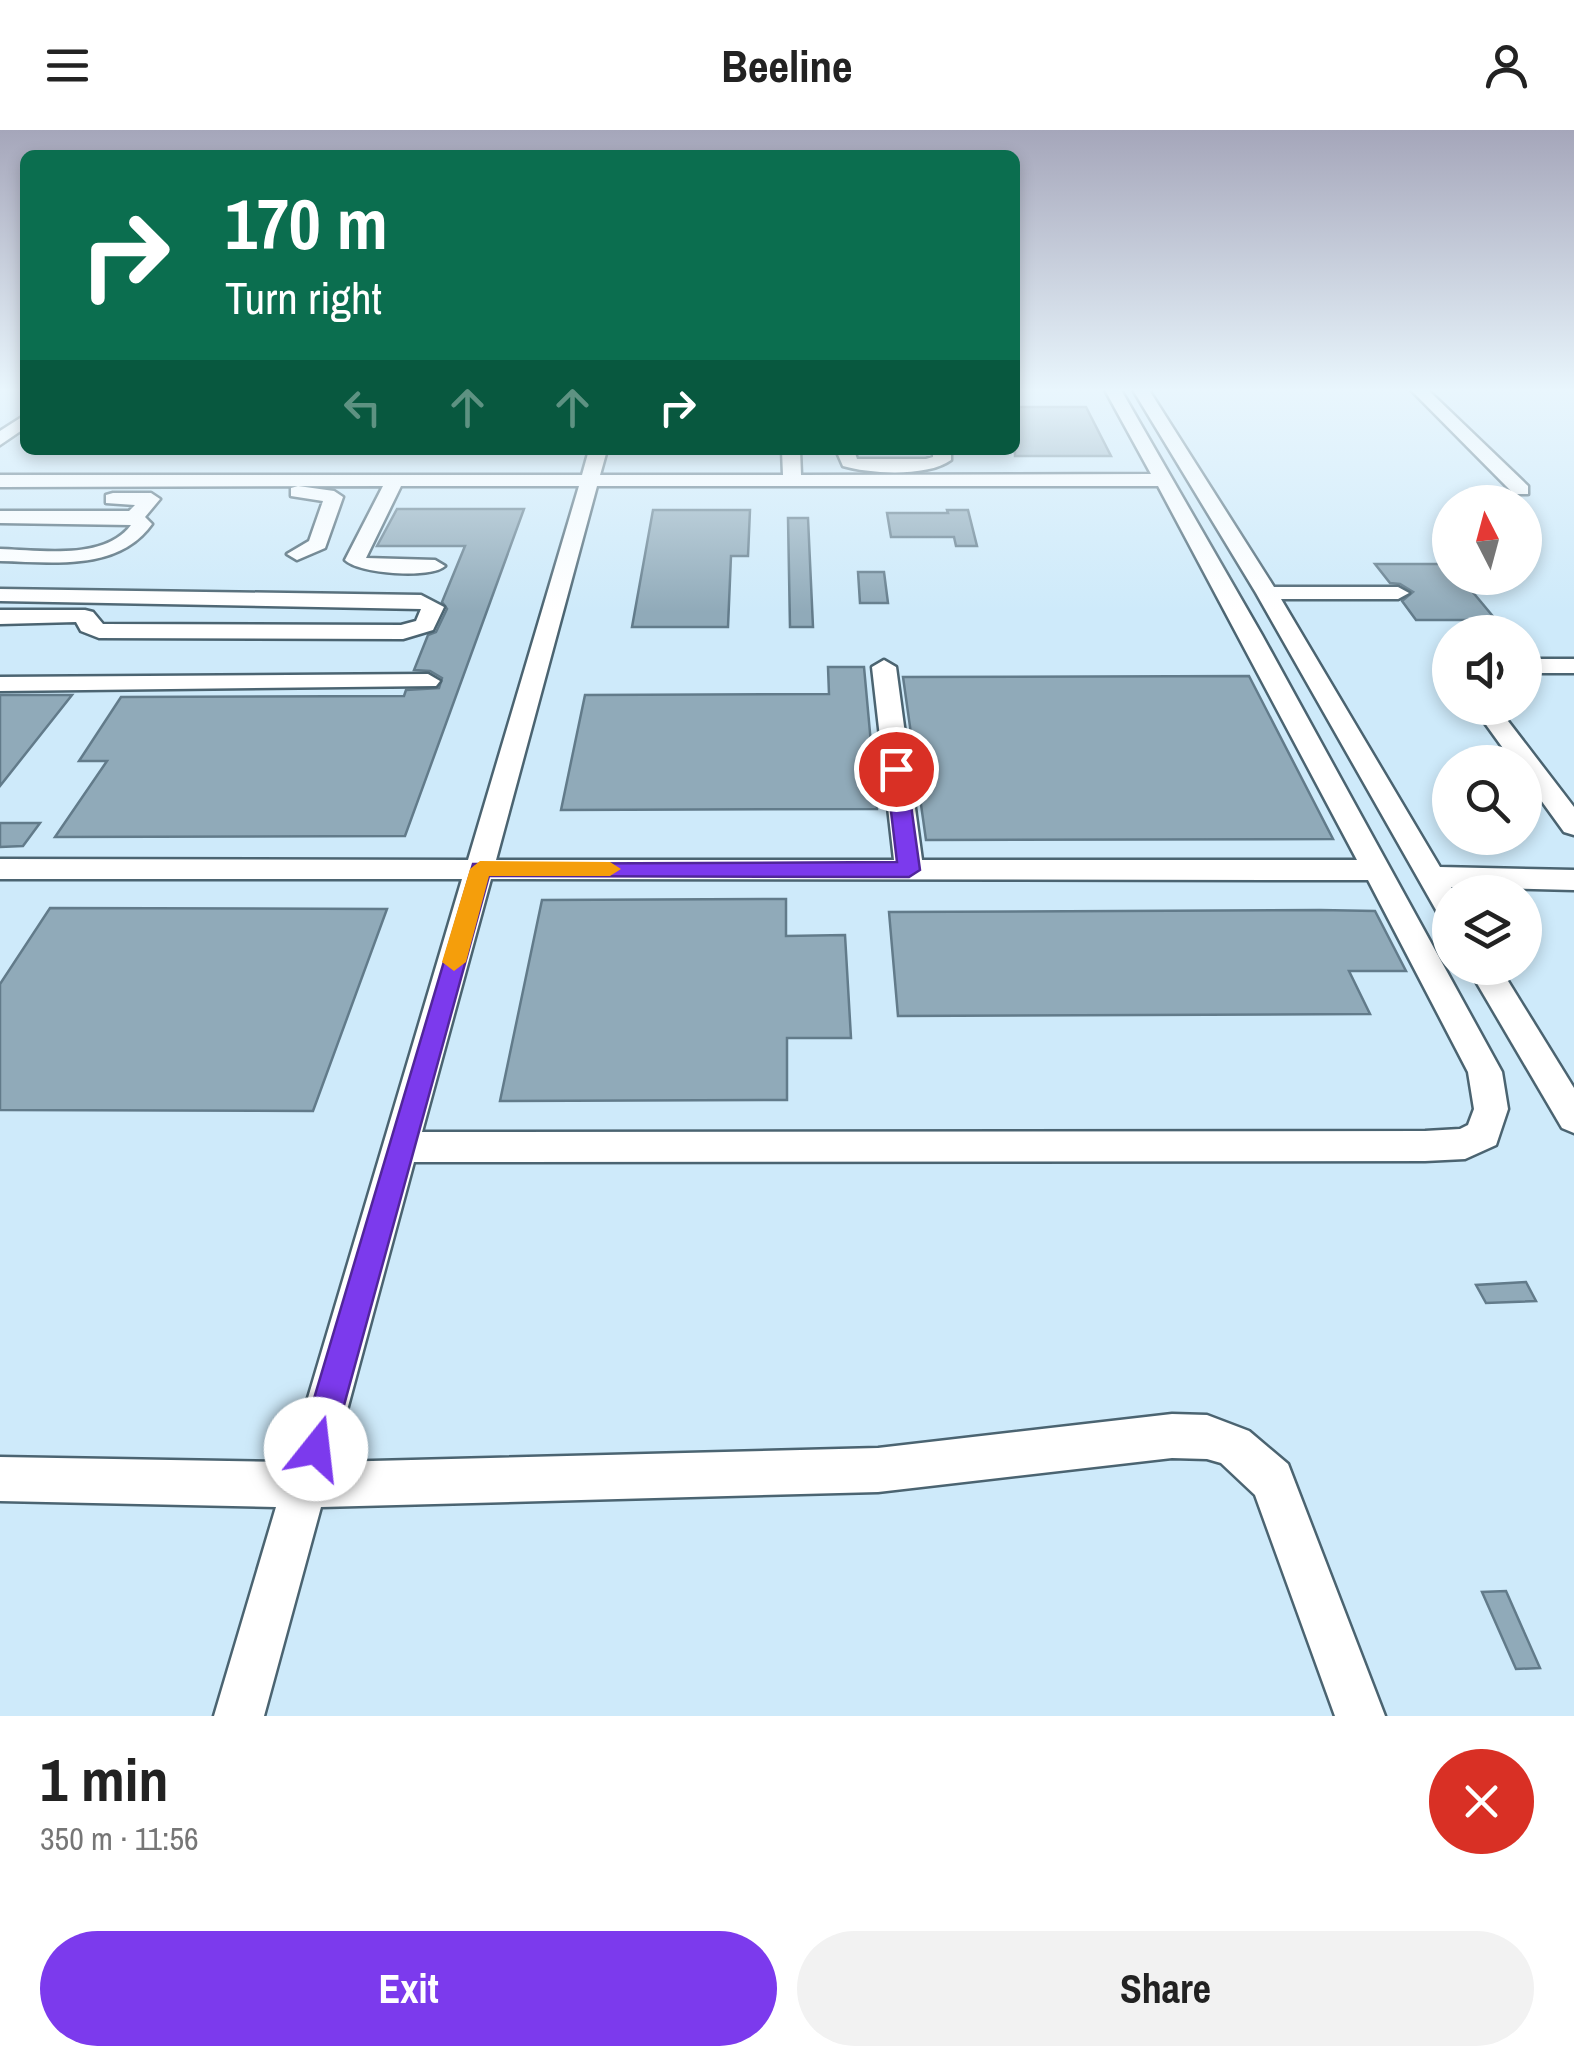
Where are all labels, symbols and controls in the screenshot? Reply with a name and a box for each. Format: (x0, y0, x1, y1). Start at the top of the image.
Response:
text: Beeline (721, 35, 853, 96)
icon: menu (40, 38, 95, 93)
icon: person (1479, 38, 1534, 93)
text: 170 m (225, 177, 388, 271)
icon: right (60, 190, 190, 320)
text: Turn right (225, 267, 382, 328)
icon: left (335, 380, 390, 435)
icon: ahead (440, 380, 495, 435)
icon: ahead (545, 380, 600, 435)
icon: right (650, 380, 705, 435)
north arrow (1432, 485, 1542, 595)
map controls (1432, 485, 1542, 985)
button: sound (1432, 615, 1542, 725)
pin (854, 727, 939, 812)
icon: arrive (869, 742, 924, 797)
button: search (1432, 745, 1542, 855)
button: layers (1432, 875, 1542, 985)
position arrow (264, 1397, 368, 1501)
text: 1 min (40, 1739, 169, 1820)
button: close (1429, 1749, 1534, 1854)
text: 350 m · 11:56 (40, 1817, 199, 1860)
button: Exit (40, 1931, 777, 2046)
button: Share (797, 1931, 1534, 2046)

